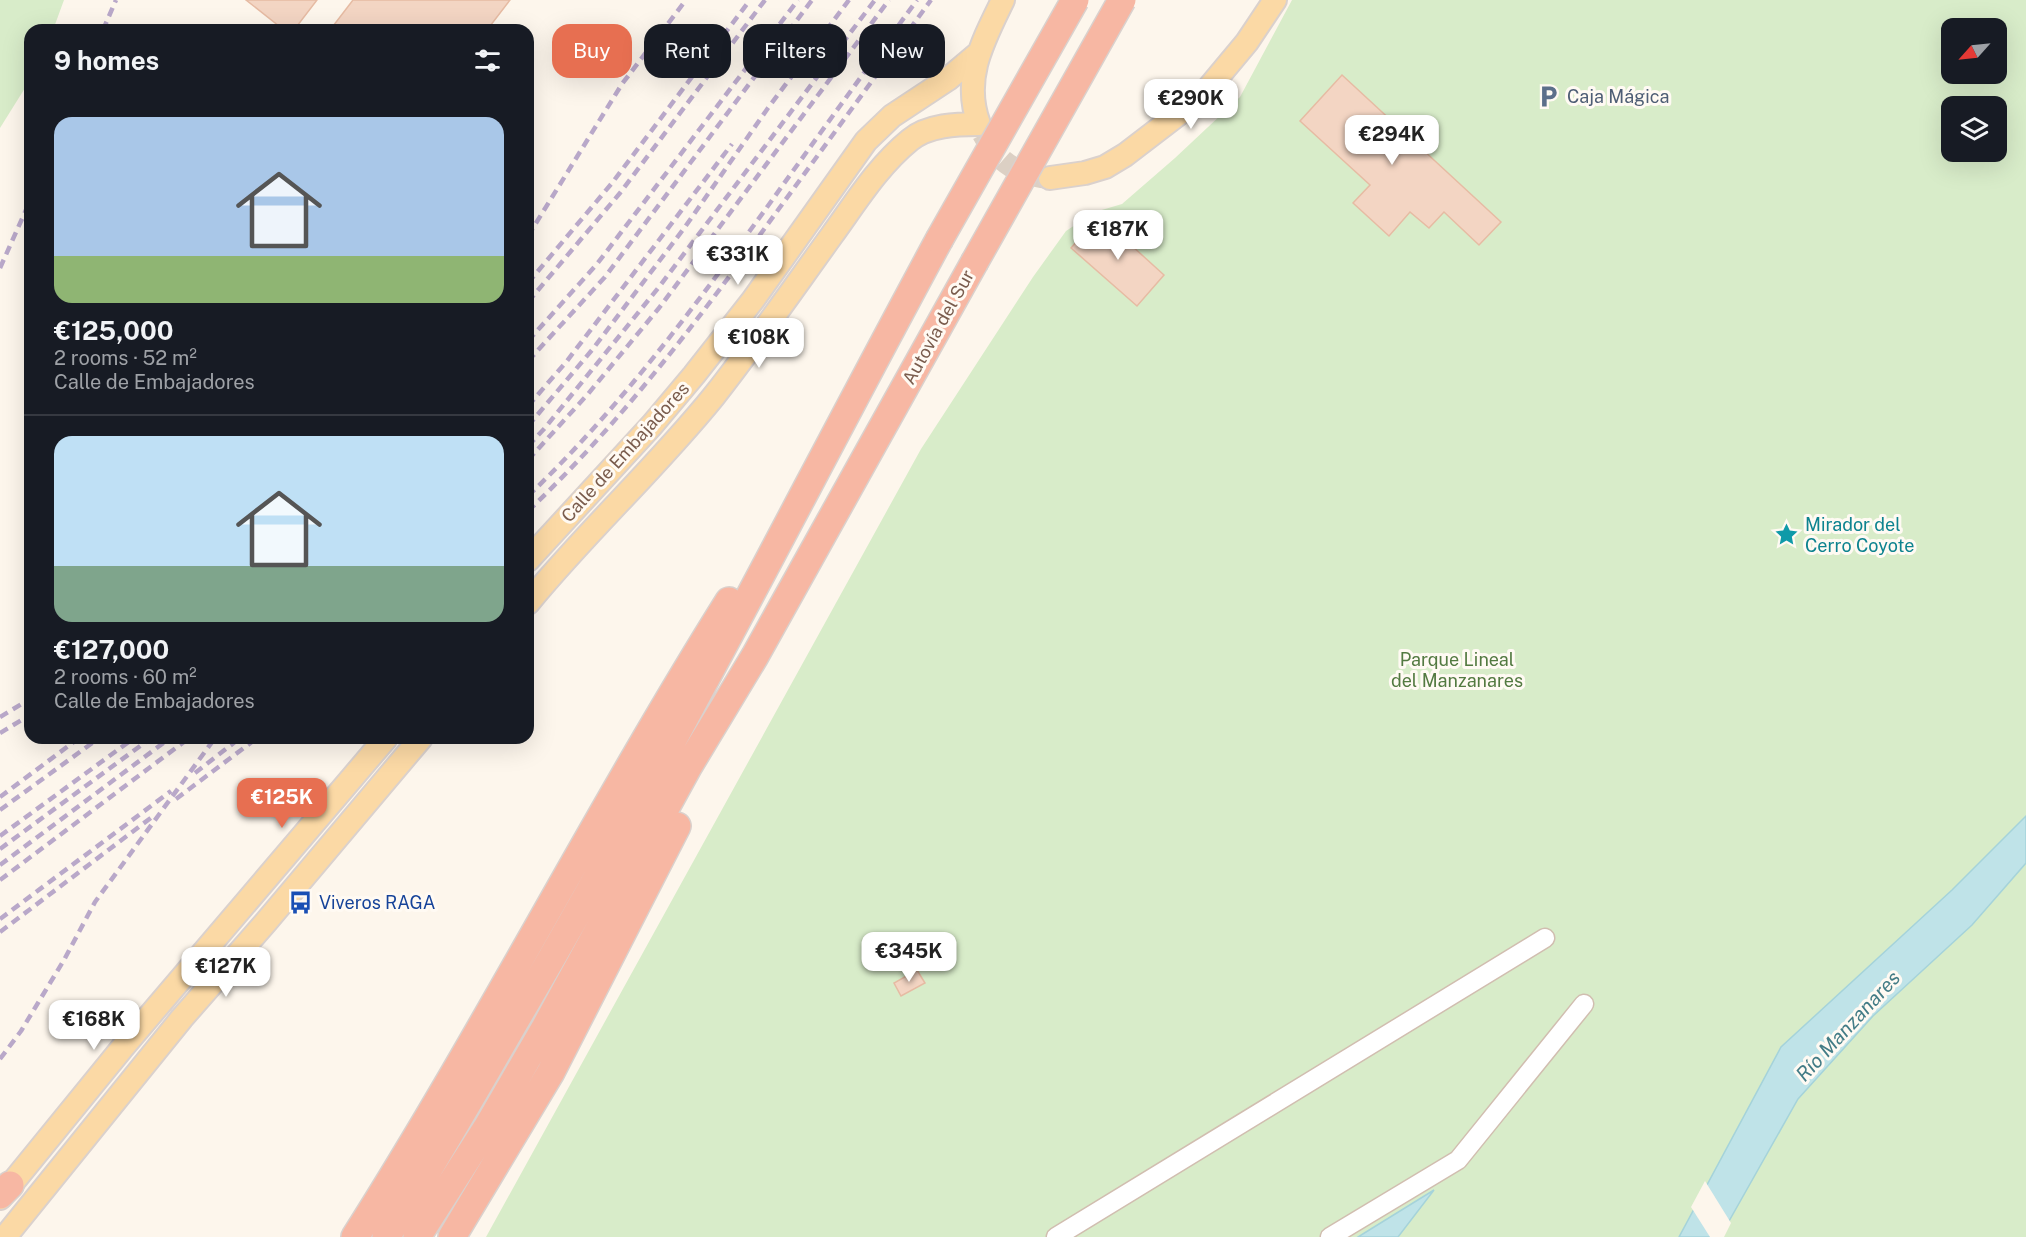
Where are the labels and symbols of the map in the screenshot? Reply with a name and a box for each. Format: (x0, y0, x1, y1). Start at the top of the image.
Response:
north arrow (1941, 18, 2007, 84)
pin: €290K (1149, 79, 1233, 130)
parking icon: Caja Mágica (1536, 83, 1562, 109)
place label: Caja Mágica (1567, 86, 1669, 107)
pin: €294K (1350, 115, 1434, 166)
pin: €187K (1076, 210, 1160, 261)
pin: €331K (696, 235, 780, 286)
street label: Autovía del Sur (898, 266, 978, 388)
pin: €108K (717, 318, 801, 369)
street label: Calle de Embajadores (557, 378, 693, 526)
place label: Mirador del Cerro Coyote (1805, 514, 1915, 556)
place icon: Mirador del Cerro Coyote (1774, 521, 1800, 547)
park label: Parque Lineal del Manzanares (1391, 649, 1523, 691)
pin: €125K (240, 778, 324, 829)
bus stop icon: Viveros RAGA (288, 889, 314, 915)
place label: Viveros RAGA (319, 892, 436, 913)
pin: €345K (867, 932, 951, 983)
pin: €127K (184, 947, 268, 998)
water label: Río Manzanares (1791, 966, 1905, 1086)
pin: €168K (52, 1000, 136, 1051)

